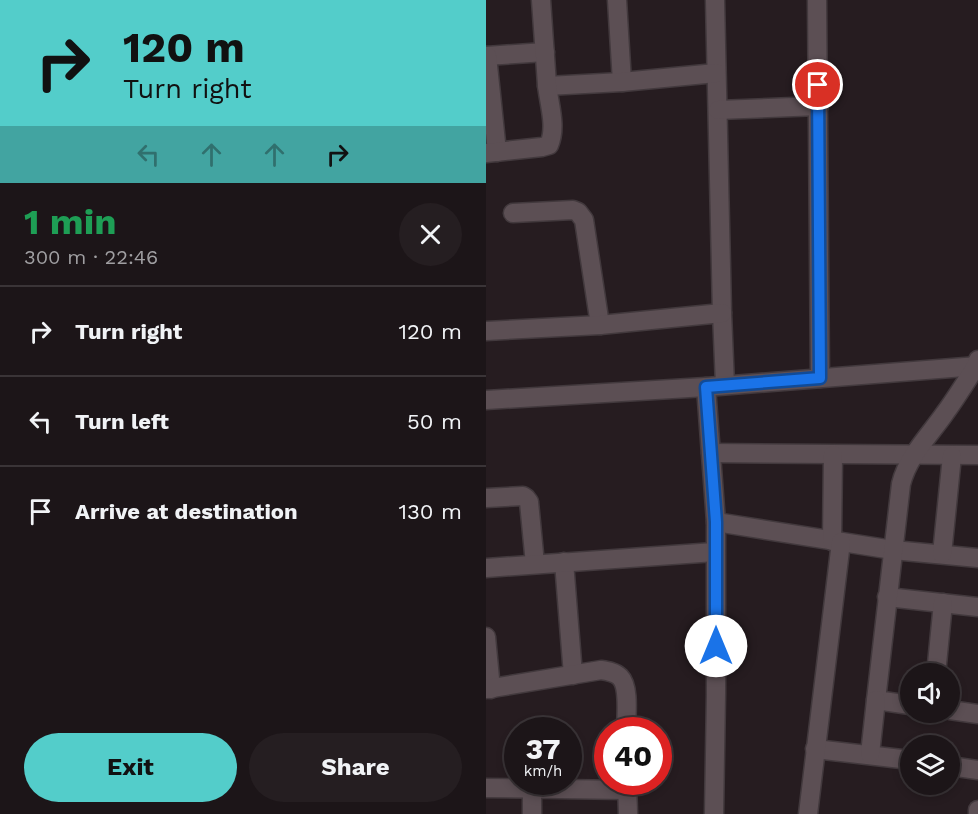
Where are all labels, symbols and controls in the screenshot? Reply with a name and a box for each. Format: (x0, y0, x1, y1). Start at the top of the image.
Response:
text: 120 m (123, 23, 245, 72)
icon: right (24, 24, 102, 102)
pin (792, 59, 843, 110)
icon: arrive (801, 68, 834, 101)
text: Turn right (123, 73, 252, 105)
icon: left (132, 138, 165, 171)
icon: ahead (195, 138, 228, 171)
icon: ahead (258, 138, 291, 171)
icon: right (321, 138, 354, 171)
text: 1 min (24, 201, 116, 243)
button: close (399, 203, 462, 266)
text: 300 m · 22:46 (24, 245, 158, 269)
icon: right (24, 315, 57, 348)
text: Turn right (75, 319, 182, 344)
text: 120 m (398, 319, 462, 344)
icon: left (24, 405, 57, 438)
text: Turn left (75, 409, 169, 434)
text: 50 m (407, 409, 462, 434)
icon: arrive (24, 495, 57, 528)
text: Arrive at destination (75, 499, 298, 524)
text: 130 m (398, 499, 462, 524)
position arrow (684, 614, 748, 678)
map controls (900, 663, 960, 795)
button: sound (900, 663, 960, 723)
speed limit sign: 40 (594, 717, 672, 795)
text: 37 (525, 731, 561, 766)
button: Exit (24, 733, 237, 802)
button: Share (249, 733, 462, 802)
button: layers (900, 735, 960, 795)
text: km/h (524, 762, 562, 780)

